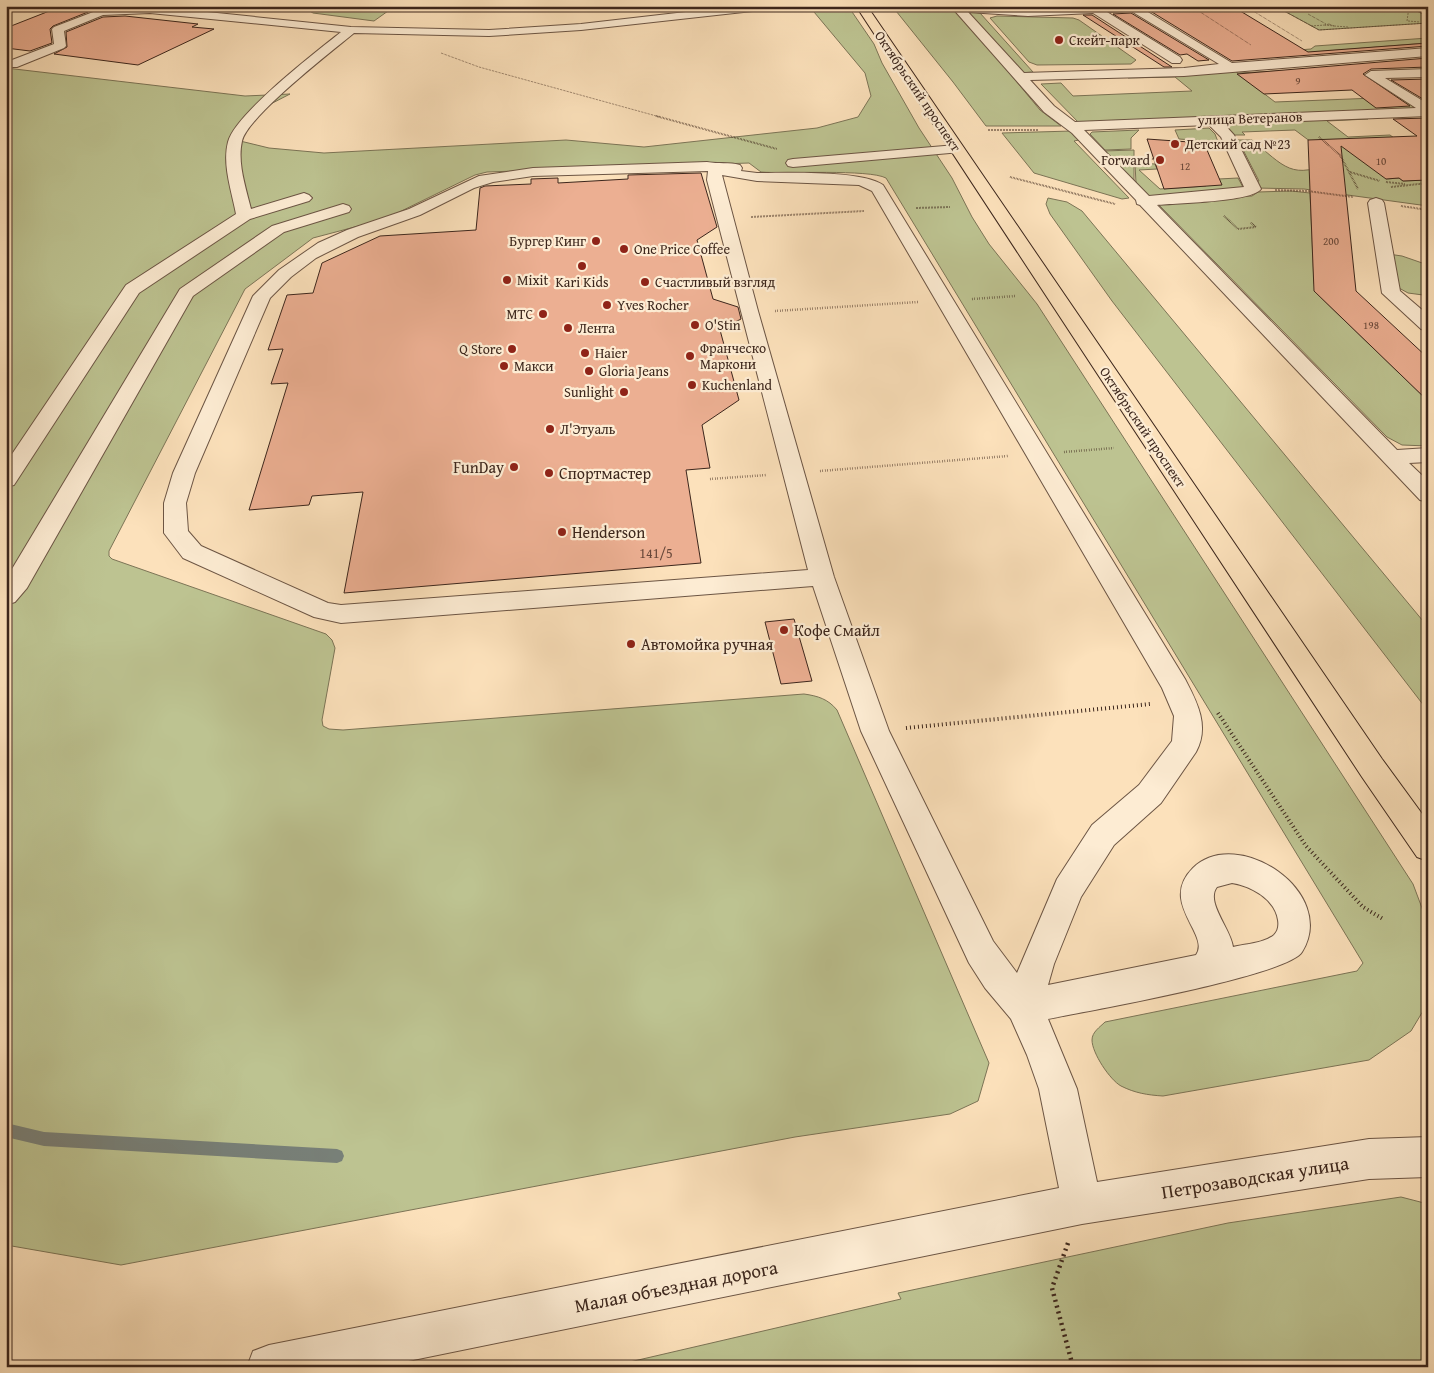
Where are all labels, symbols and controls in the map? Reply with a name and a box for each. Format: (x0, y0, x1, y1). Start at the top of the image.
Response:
street label: Октябрьский проспект (870, 27, 966, 155)
place label: Скейт-парк (1069, 30, 1141, 50)
marker: Скейт-парк (1053, 34, 1065, 46)
house number: 9 (1295, 73, 1301, 89)
street label: улица Ветеранов (1196, 106, 1303, 130)
place label: Детский сад №23 (1184, 134, 1291, 154)
marker: Детский сад №23 (1169, 138, 1181, 150)
place label: Forward (1101, 150, 1151, 170)
house number: 10 (1376, 153, 1386, 169)
marker: Forward (1154, 154, 1166, 166)
house number: 12 (1180, 158, 1190, 174)
place label: Бургер Кинг (509, 231, 586, 251)
house number: 200 (1323, 233, 1339, 249)
marker: Бургер Кинг (590, 235, 602, 247)
place label: One Price Coffee (634, 239, 730, 259)
marker: One Price Coffee (618, 243, 630, 255)
marker: Kari Kids (576, 260, 588, 272)
place label: Mixit (517, 270, 548, 290)
place label: Kari Kids (556, 272, 608, 292)
place label: Счастливый взгляд (655, 272, 775, 292)
marker: Mixit (501, 274, 513, 286)
marker: Счастливый взгляд (639, 276, 651, 288)
place label: Yves Rocher (617, 295, 689, 315)
marker: Yves Rocher (601, 299, 613, 311)
place label: МТС (507, 304, 533, 324)
marker: МТС (537, 308, 549, 320)
place label: O'Stin (705, 315, 741, 335)
house number: 198 (1363, 317, 1379, 333)
place label: Лента (578, 318, 615, 338)
marker: O'Stin (689, 319, 701, 331)
marker: Лента (562, 322, 574, 334)
place label: Франческо Маркони (700, 338, 766, 374)
place label: Q Store (459, 339, 502, 359)
marker: Q Store (506, 343, 518, 355)
place label: Haier (595, 343, 627, 363)
marker: Haier (579, 347, 591, 359)
marker: Франческо Маркони (684, 350, 696, 362)
place label: Макси (514, 356, 554, 376)
marker: Макси (498, 360, 510, 372)
place label: Gloria Jeans (599, 361, 669, 381)
street label: Октябрьский проспект (1095, 363, 1191, 491)
marker: Gloria Jeans (583, 365, 595, 377)
place label: Kuchenland (702, 375, 773, 395)
marker: Kuchenland (686, 379, 698, 391)
place label: Sunlight (564, 382, 614, 402)
marker: Sunlight (618, 386, 630, 398)
place label: Л'Этуаль (560, 419, 616, 439)
marker: Л'Этуаль (544, 423, 556, 435)
place label: FunDay (453, 455, 504, 479)
marker: FunDay (508, 461, 520, 473)
place label: Спортмастер (559, 461, 652, 485)
marker: Спортмастер (543, 467, 555, 479)
place label: Henderson (572, 520, 645, 544)
marker: Henderson (556, 526, 568, 538)
house number: 141/5 (639, 543, 673, 563)
place label: Кофе Смайл (794, 618, 880, 642)
marker: Кофе Смайл (778, 624, 790, 636)
place label: Автомойка ручная (641, 632, 773, 656)
marker: Автомойка ручная (625, 638, 637, 650)
street label: Петрозаводская улица (1159, 1148, 1351, 1206)
street label: Малая объездная дорога (572, 1253, 780, 1319)

